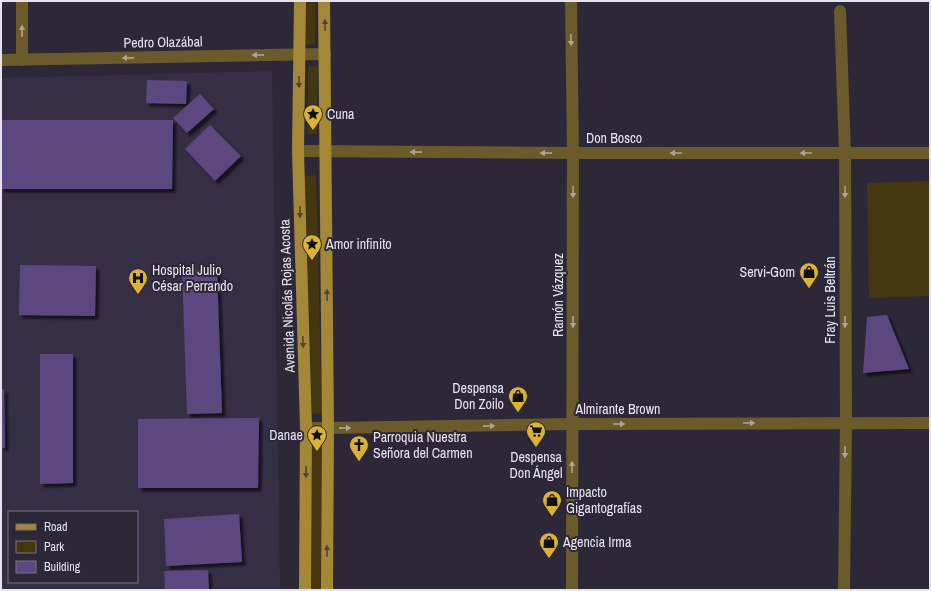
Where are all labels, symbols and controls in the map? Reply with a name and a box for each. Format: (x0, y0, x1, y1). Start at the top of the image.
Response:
one-way arrow (322, 18, 328, 31)
one-way arrow (19, 24, 25, 37)
street label: Pedro Olazábal (123, 32, 203, 52)
one-way arrow (568, 34, 575, 46)
one-way arrow (251, 52, 264, 58)
one-way arrow (121, 55, 134, 61)
one-way arrow (296, 76, 302, 89)
place icon: Cuna (302, 103, 324, 131)
place label: Cuna (327, 105, 355, 123)
street label: Don Bosco (586, 129, 642, 147)
one-way arrow (409, 149, 422, 155)
one-way arrow (539, 150, 552, 156)
one-way arrow (669, 150, 682, 156)
one-way arrow (799, 150, 812, 156)
one-way arrow (570, 186, 576, 199)
one-way arrow (842, 186, 848, 199)
one-way arrow (297, 206, 303, 219)
street label: Avenida Nicolás Rojas Acosta (275, 218, 299, 374)
place icon: Amor infinito (301, 233, 323, 261)
place label: Amor infinito (325, 235, 392, 253)
street label: Ramón Vázquez (549, 253, 567, 337)
street label: Fray Luis Beltrán (821, 256, 839, 344)
place label: Hospital Julio César Perrando (152, 261, 233, 295)
shop icon: Servi-Gom (798, 261, 820, 289)
place label: Servi-Gom (740, 263, 795, 281)
hospital icon: Hospital Julio César Perrando (127, 267, 149, 295)
one-way arrow (324, 288, 330, 301)
one-way arrow (570, 316, 576, 329)
one-way arrow (842, 316, 848, 329)
one-way arrow (300, 336, 307, 348)
place label: Despensa Don Zoilo (452, 379, 505, 413)
shop icon: Despensa Don Zoilo (507, 385, 529, 413)
street label: Almirante Brown (575, 400, 660, 418)
supermarket icon: Despensa Don Ángel (525, 420, 547, 448)
one-way arrow (743, 420, 756, 426)
one-way arrow (613, 421, 626, 427)
one-way arrow (483, 422, 495, 429)
place icon: Danae (306, 424, 328, 452)
one-way arrow (339, 425, 352, 431)
place label: Danae (269, 426, 303, 444)
place label: Parroquia Nuestra Señora del Carmen (373, 428, 473, 462)
church icon: Parroquia Nuestra Señora del Carmen (348, 434, 370, 462)
one-way arrow (842, 446, 848, 459)
place label: Despensa Don Ángel (510, 448, 562, 482)
one-way arrow (569, 460, 575, 473)
one-way arrow (303, 466, 309, 479)
place label: Impacto Gigantografías (566, 483, 642, 517)
shop icon: Impacto Gigantografías (541, 489, 563, 517)
legend (8, 511, 138, 583)
text: Road (44, 519, 68, 535)
shop icon: Agencia Irma (538, 531, 560, 559)
place label: Agencia Irma (562, 533, 632, 551)
text: Park (44, 539, 64, 555)
one-way arrow (324, 544, 330, 557)
text: Building (44, 559, 81, 575)

